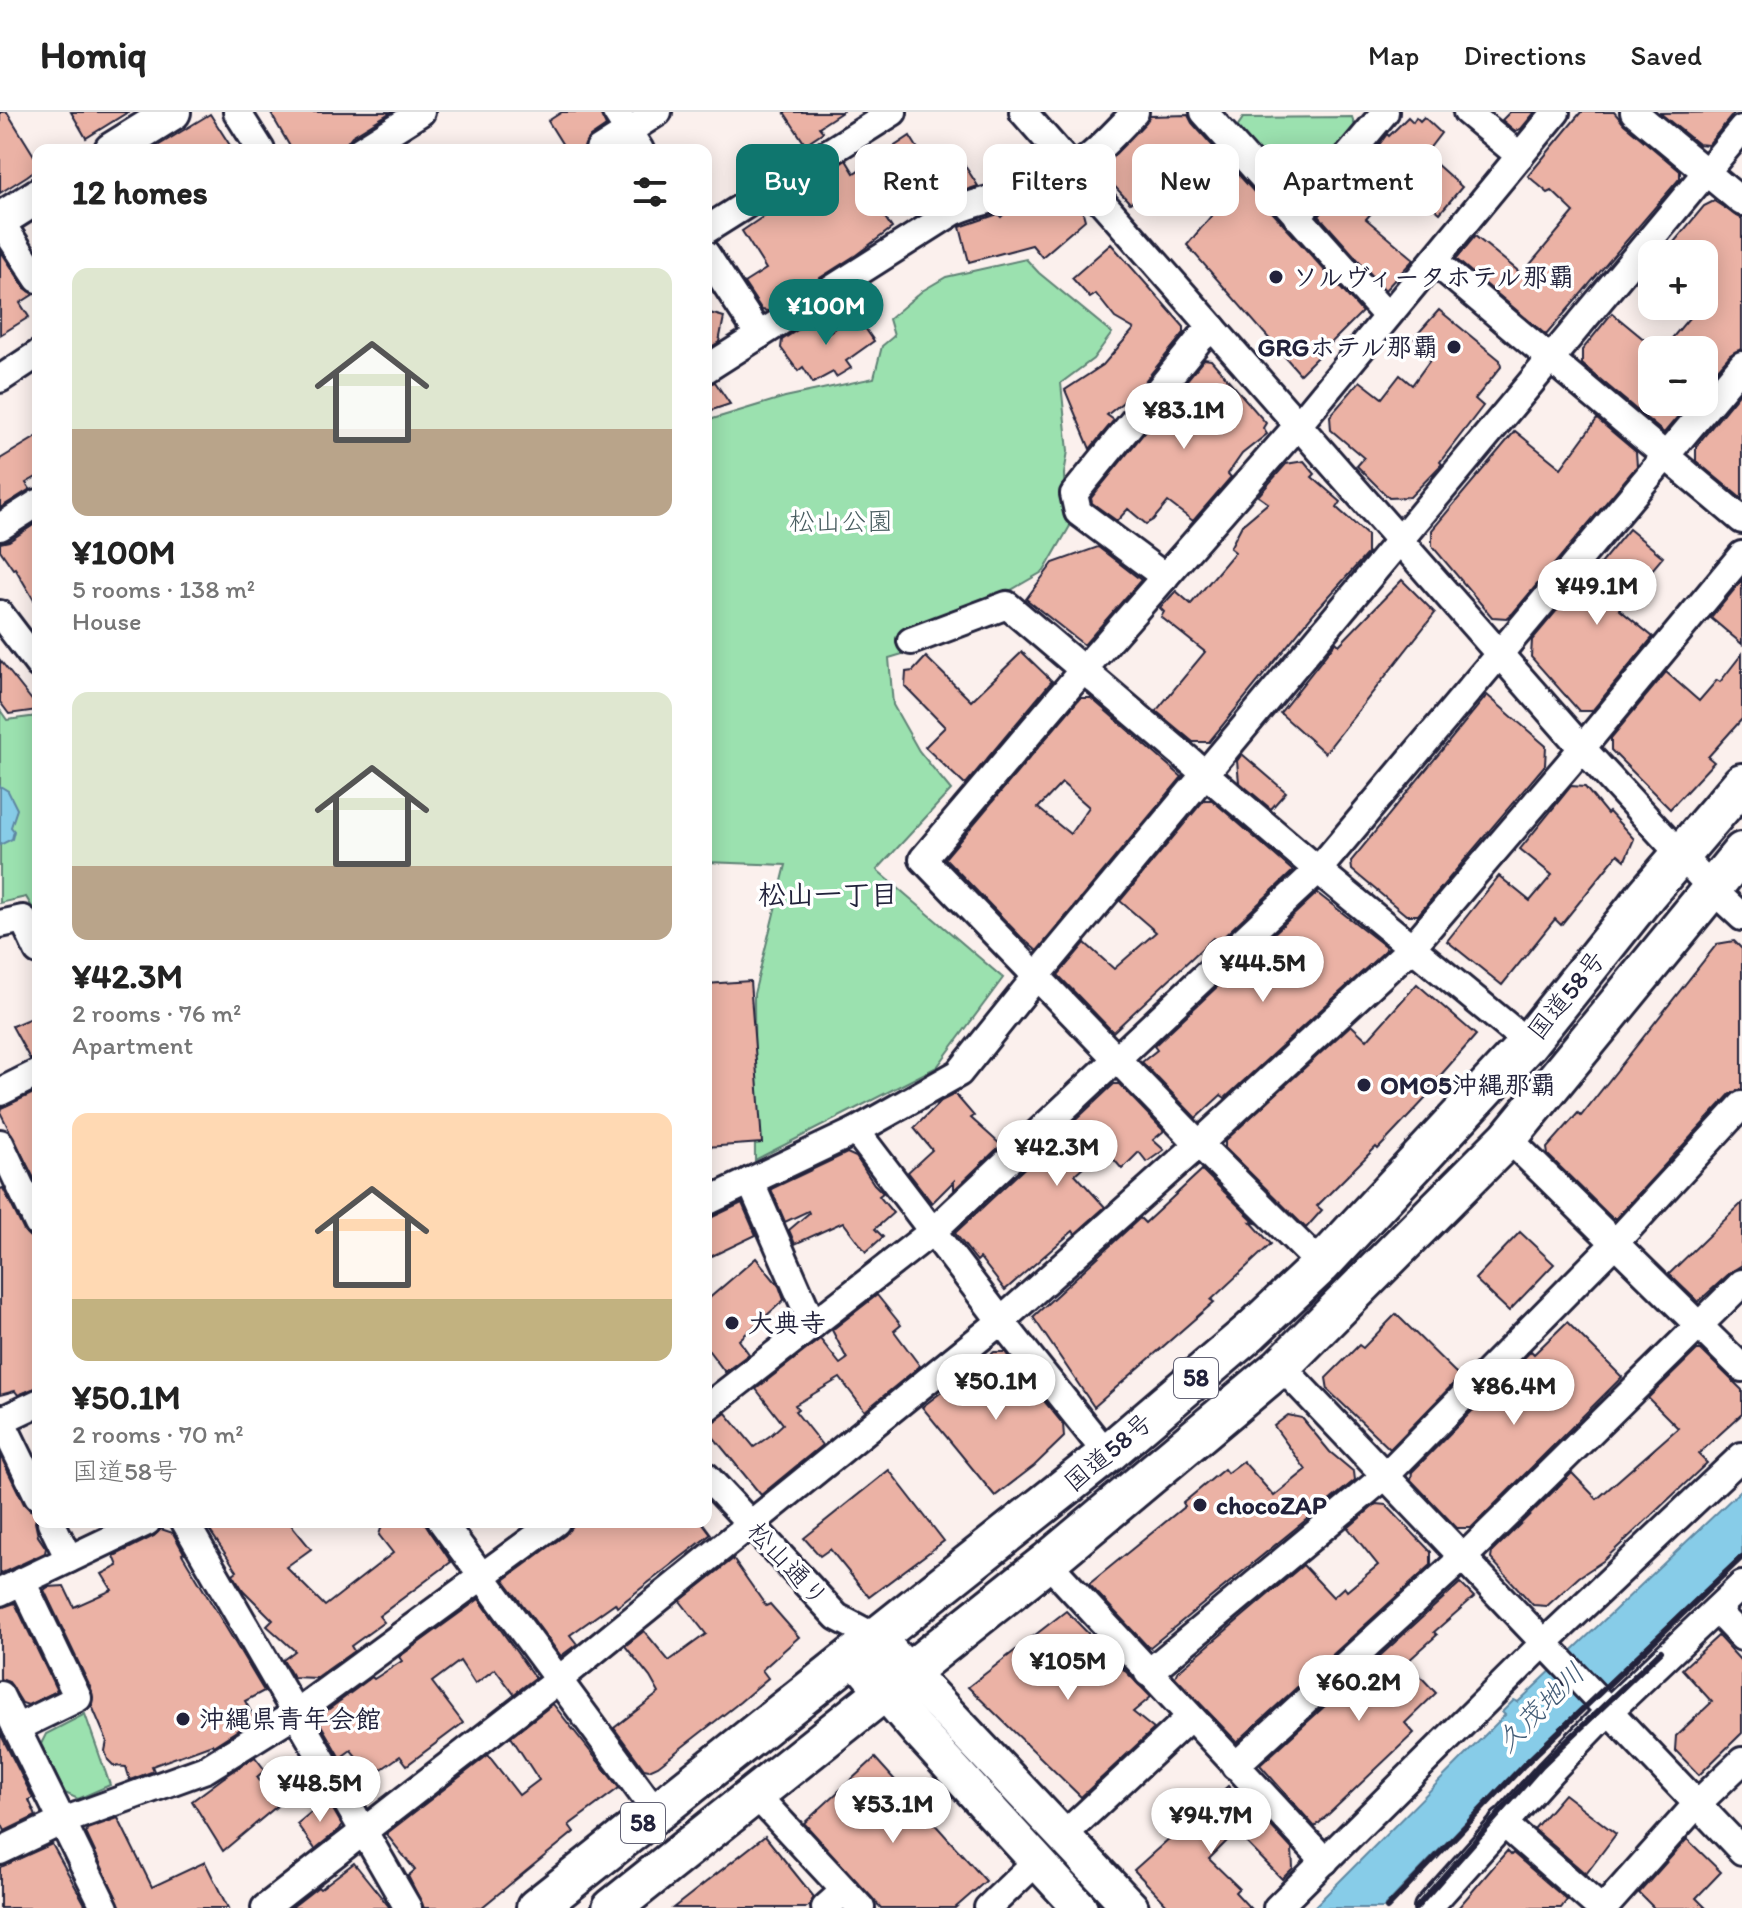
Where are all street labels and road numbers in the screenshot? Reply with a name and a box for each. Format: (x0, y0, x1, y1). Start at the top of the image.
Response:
street label: 国道58号 (1520, 944, 1612, 1046)
road number: 58 (1174, 1358, 1218, 1398)
street label: 国道58号 (1057, 1406, 1159, 1498)
street label: 松山通り (741, 1515, 835, 1613)
road number: 58 (621, 1803, 665, 1843)

